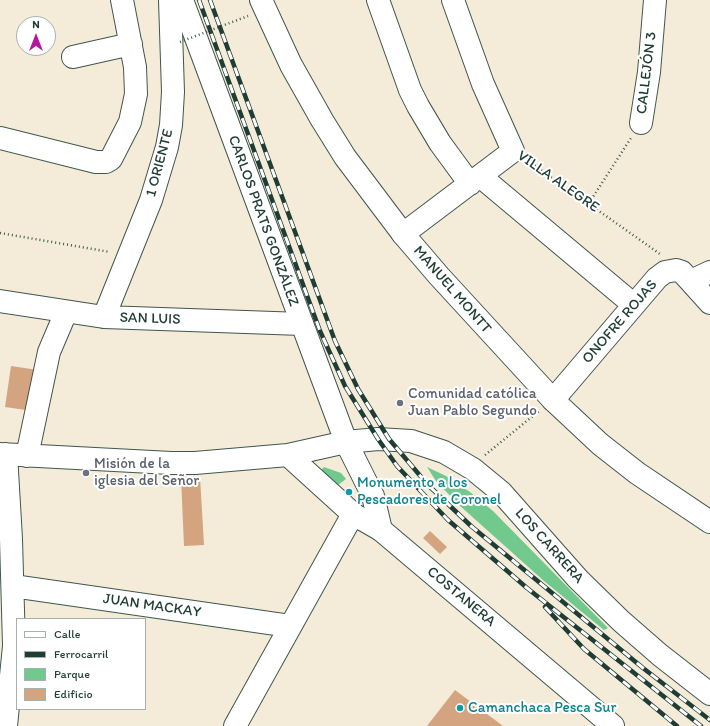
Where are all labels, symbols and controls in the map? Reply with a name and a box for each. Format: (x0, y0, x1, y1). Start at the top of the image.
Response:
north arrow (16, 16, 56, 56)
text: N (32, 18, 40, 31)
street label: CALLEJÓN 3 (633, 31, 661, 115)
street label: 1 ORIENTE (142, 127, 178, 199)
street label: CARLOS PRATS GONZÁLEZ (224, 133, 302, 309)
street label: VILLA ALEGRE (514, 147, 602, 217)
street label: MANUEL MONTT (409, 242, 495, 338)
street label: ONOFRE ROJAS (579, 276, 661, 368)
street label: SAN LUIS (119, 309, 181, 329)
place label: Comunidad católica Juan Pablo Segundo (408, 385, 537, 420)
marker: Comunidad católica Juan Pablo Segundo (395, 398, 405, 408)
place label: Misión de la iglesia del Señor (94, 455, 199, 490)
marker: Misión de la iglesia del Señor (81, 468, 91, 478)
place label: Monumento a los Pescadores de Coronel (357, 474, 501, 509)
marker: Monumento a los Pescadores de Coronel (344, 487, 354, 497)
street label: LOS CARRERA (511, 505, 587, 587)
street label: COSTANERA (423, 563, 499, 631)
street label: JUAN MACKAY (102, 590, 202, 622)
legend (16, 618, 146, 710)
text: Calle (54, 627, 80, 641)
text: Ferrocarril (54, 647, 109, 661)
text: Parque (54, 667, 90, 681)
text: Edificio (54, 687, 93, 701)
place label: Camanchaca Pesca Sur (468, 699, 617, 717)
marker: Camanchaca Pesca Sur (455, 703, 465, 713)

